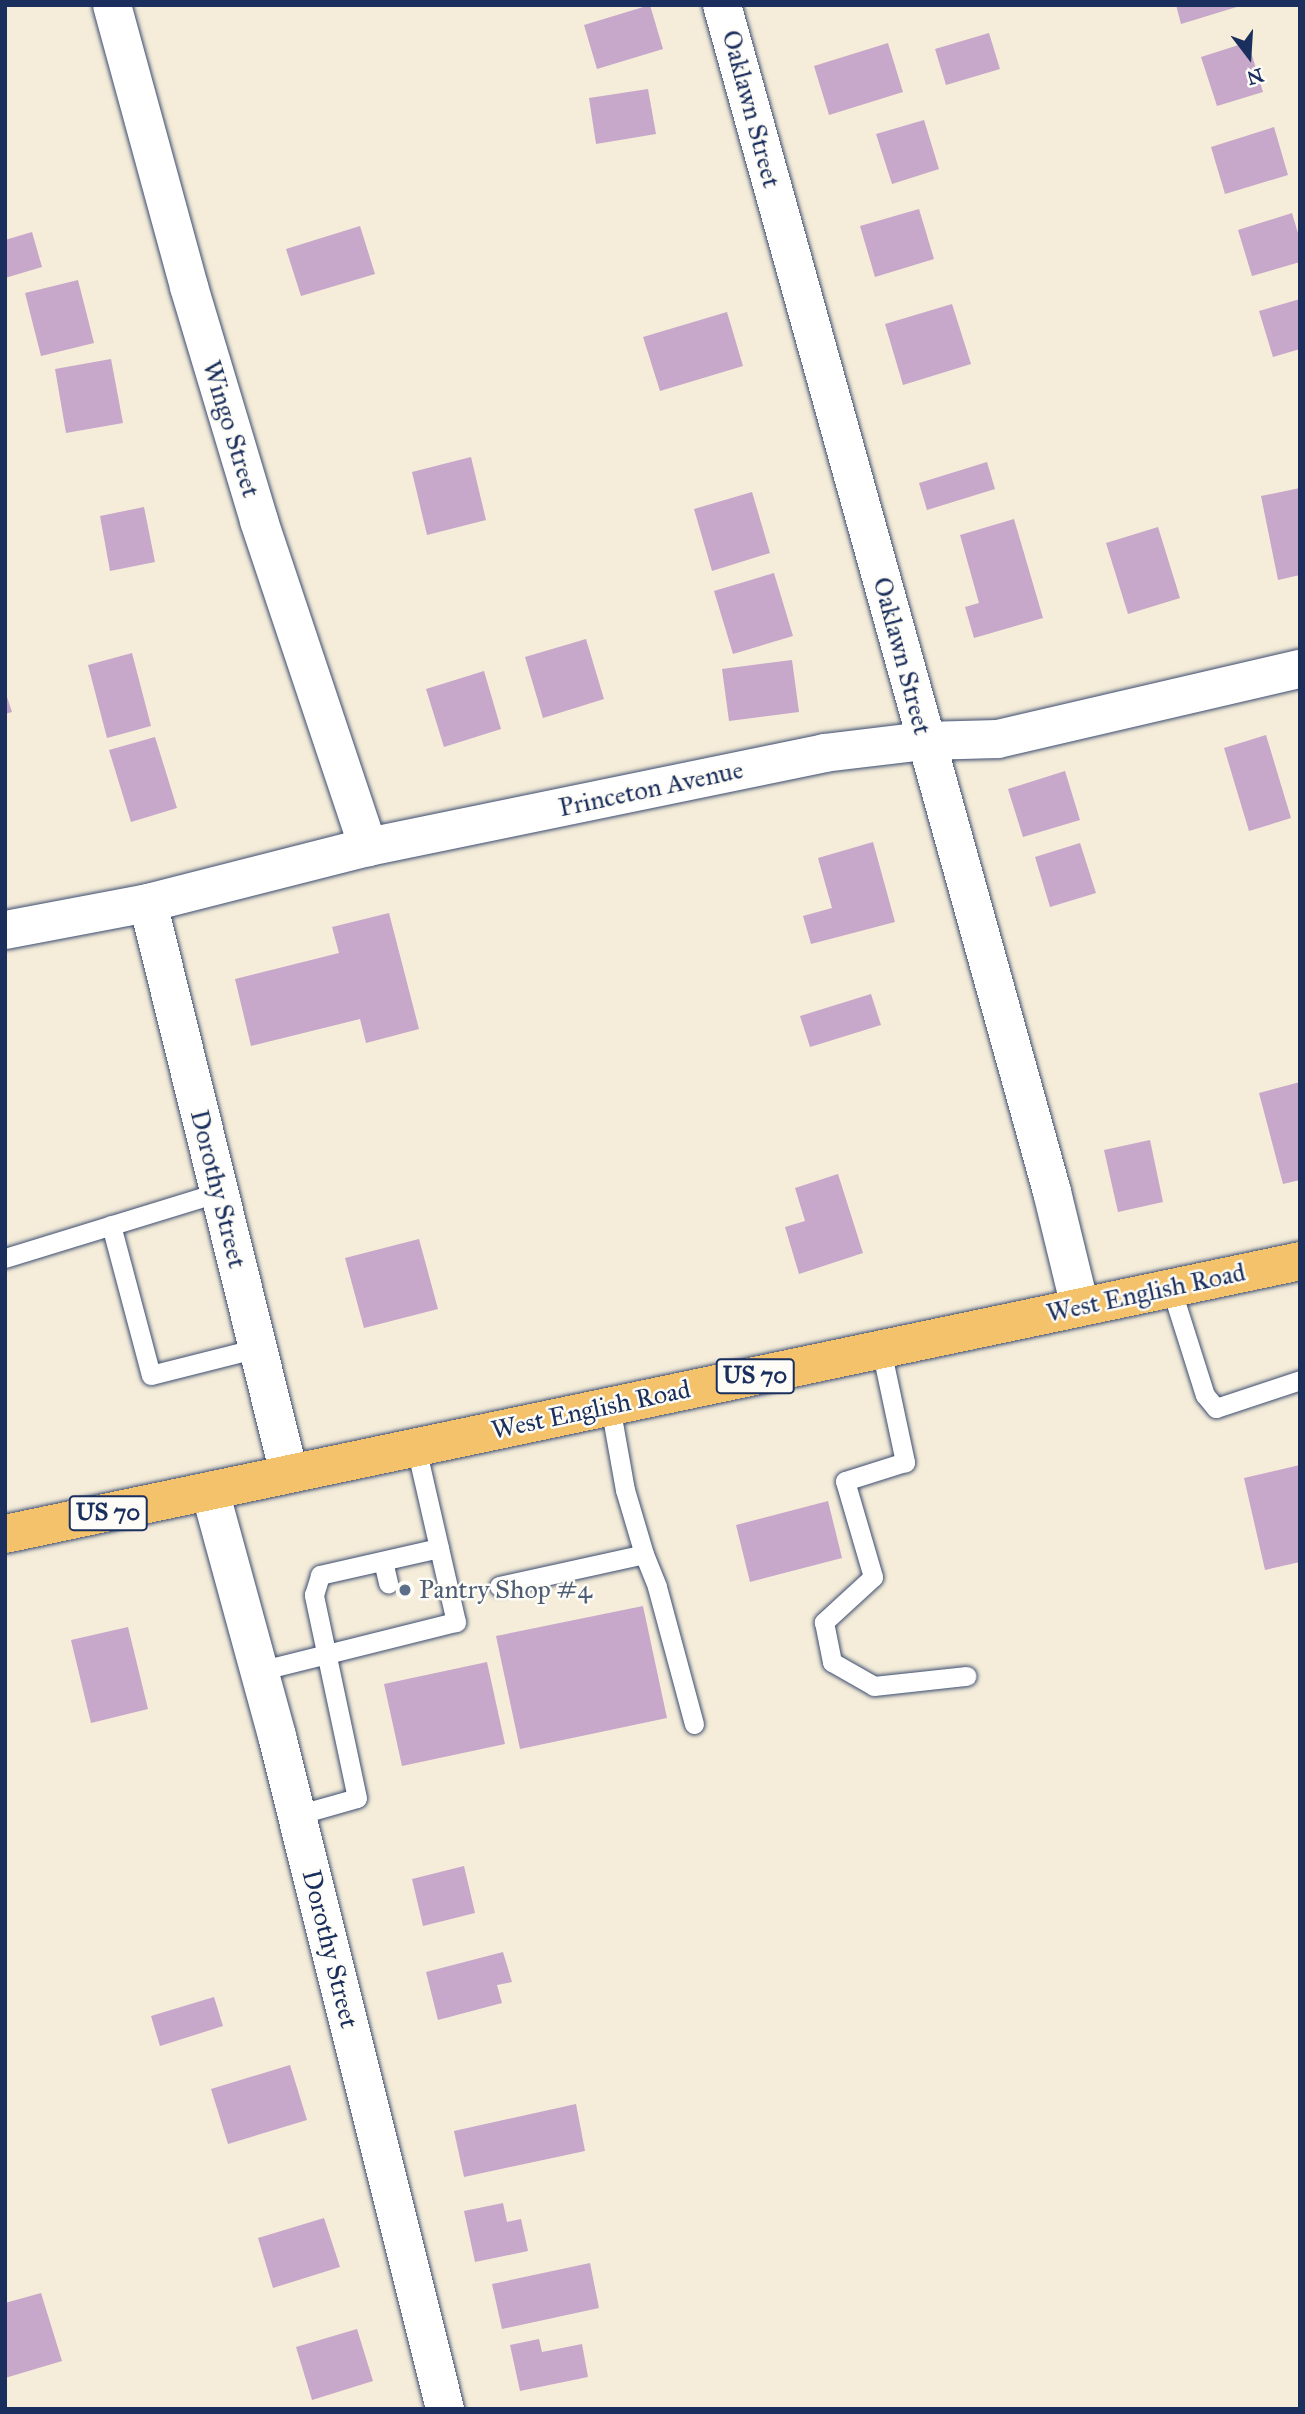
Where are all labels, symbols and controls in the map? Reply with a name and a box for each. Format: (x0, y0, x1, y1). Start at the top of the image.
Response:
north arrow (1214, 21, 1284, 91)
street label: Oaklawn Street (715, 27, 787, 191)
text: N (1244, 63, 1266, 90)
street label: Wingo Street (195, 357, 267, 501)
street label: Oaklawn Street (866, 574, 938, 738)
street label: Princeton Avenue (556, 754, 746, 824)
street label: Dorothy Street (183, 1107, 253, 1271)
street label: West English Road (1044, 1257, 1248, 1329)
road number: US 70 (715, 1356, 795, 1396)
street label: West English Road (489, 1374, 693, 1446)
road number: US 70 (68, 1492, 148, 1534)
place label: Pantry Shop #4 (419, 1574, 592, 1606)
marker: Pantry Shop #4 (397, 1582, 413, 1598)
street label: Dorothy Street (295, 1867, 365, 2031)

